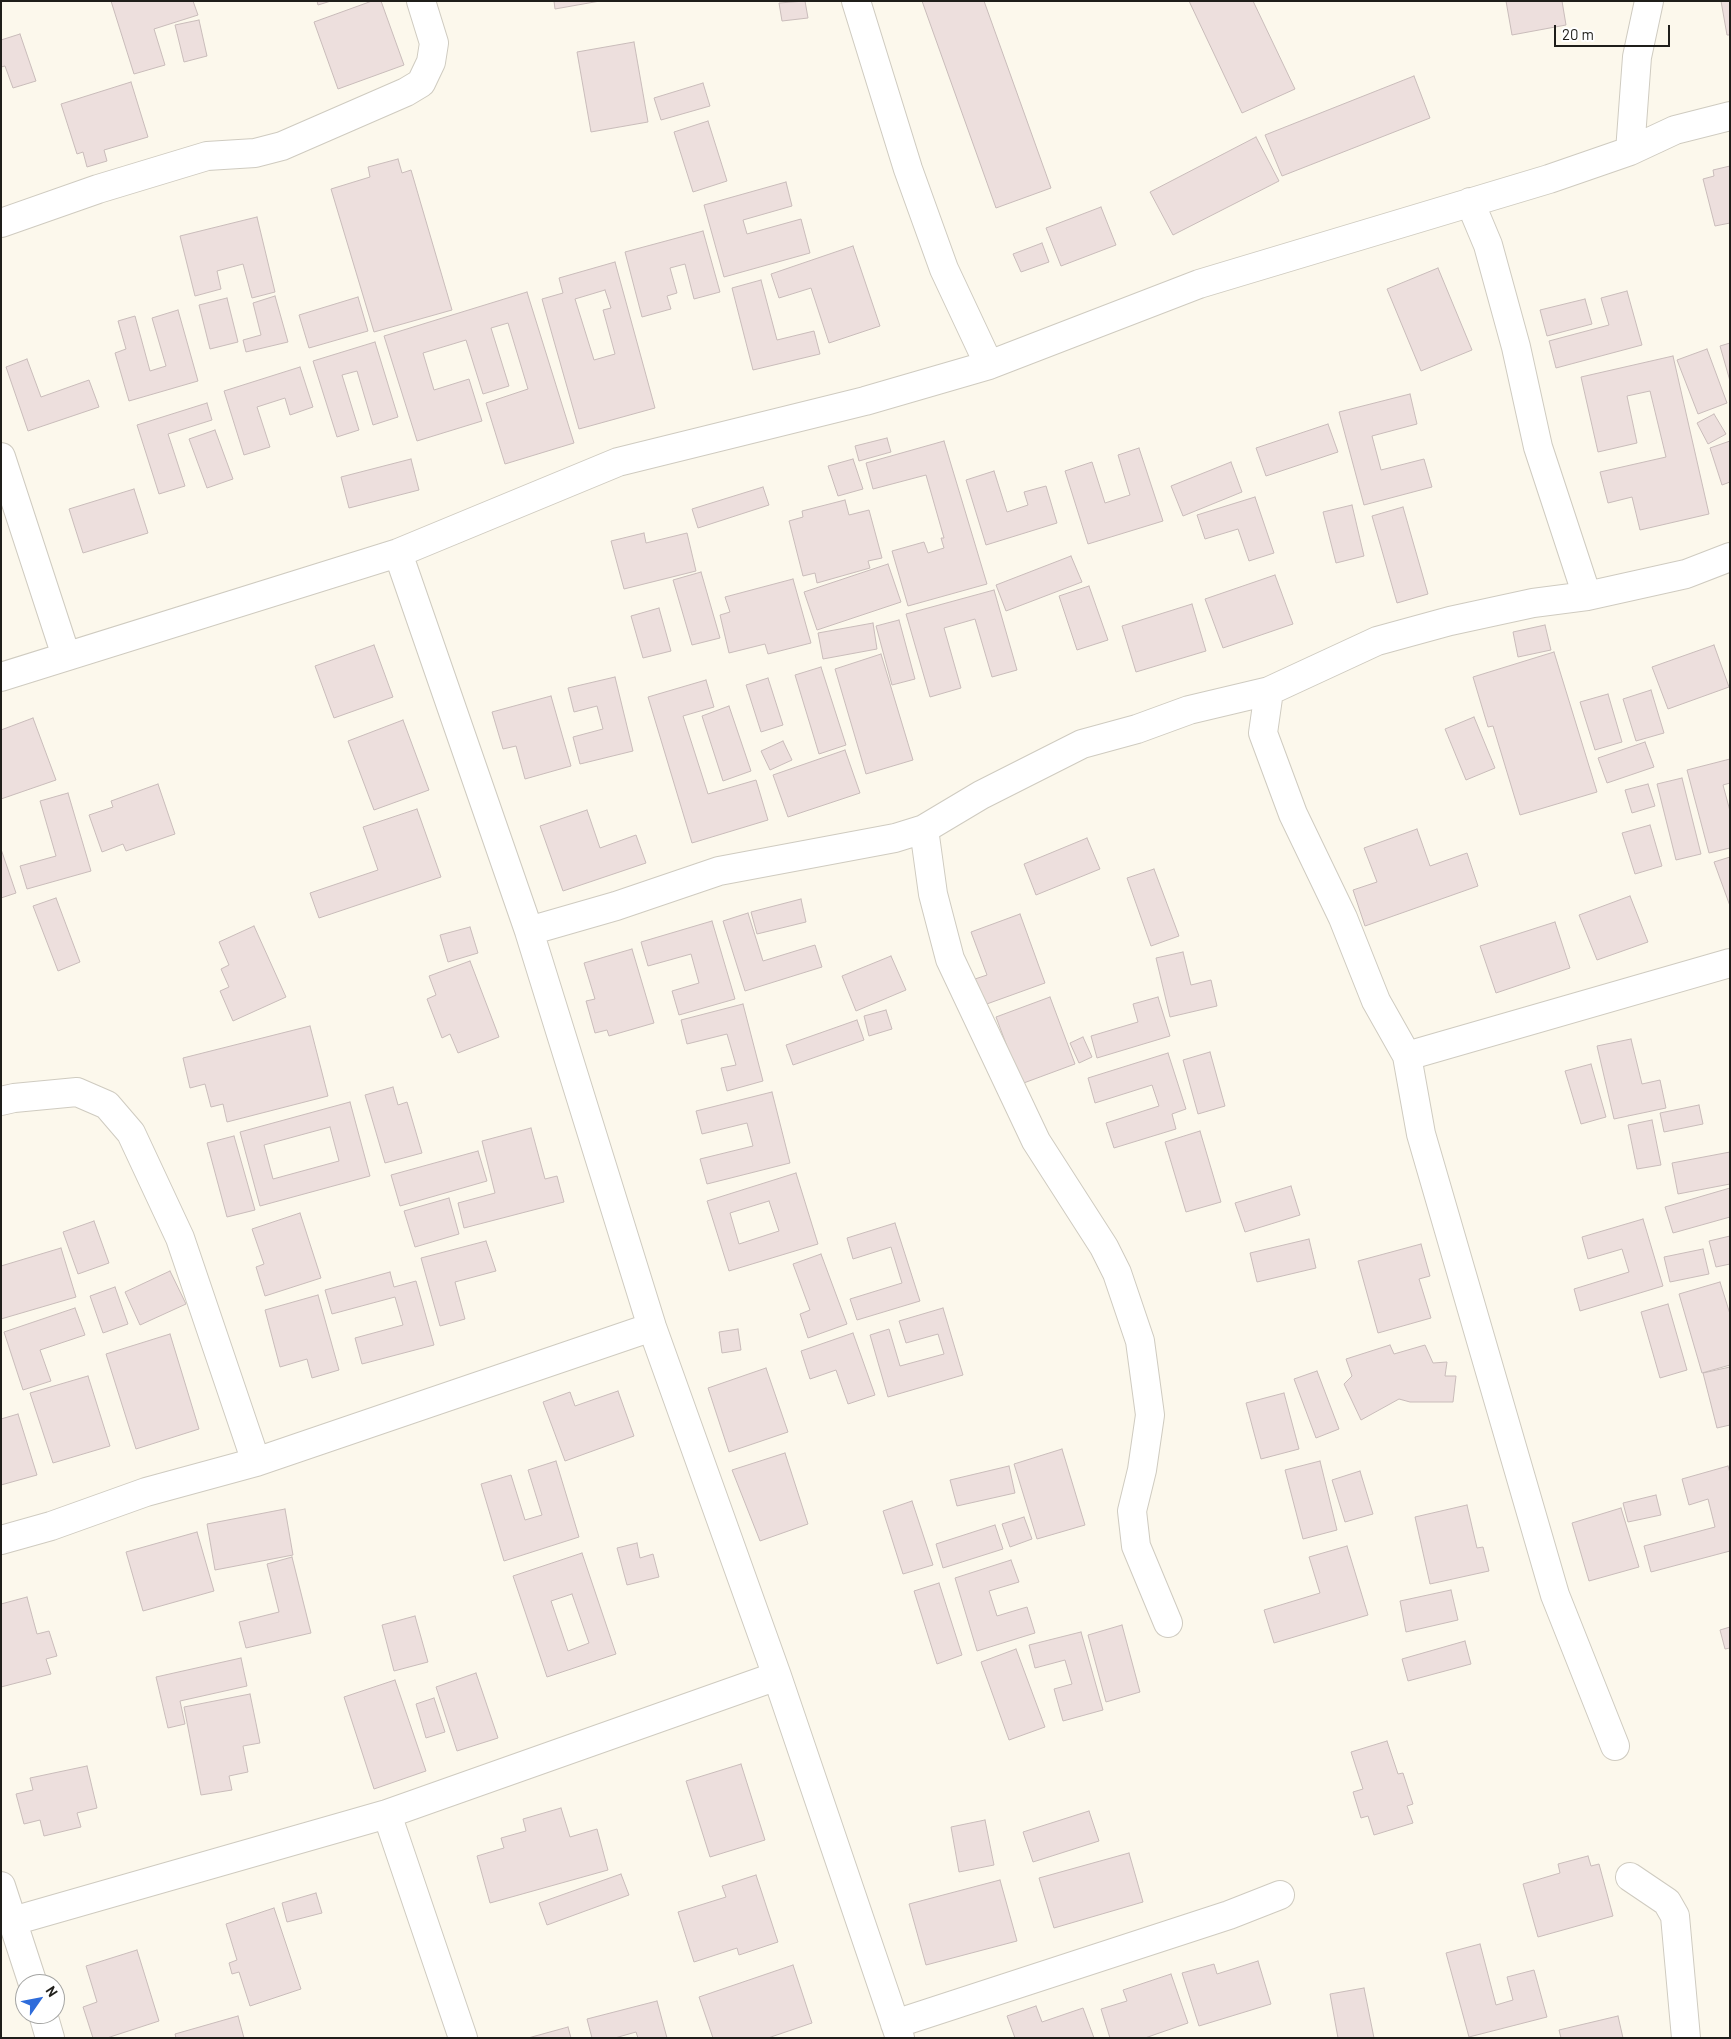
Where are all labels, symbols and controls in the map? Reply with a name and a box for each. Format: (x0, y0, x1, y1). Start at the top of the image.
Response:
scale bar (1556, 15, 1672, 47)
text: 20 m (1562, 25, 1594, 43)
north arrow (15, 1974, 65, 2024)
text: N (42, 1983, 62, 2000)

